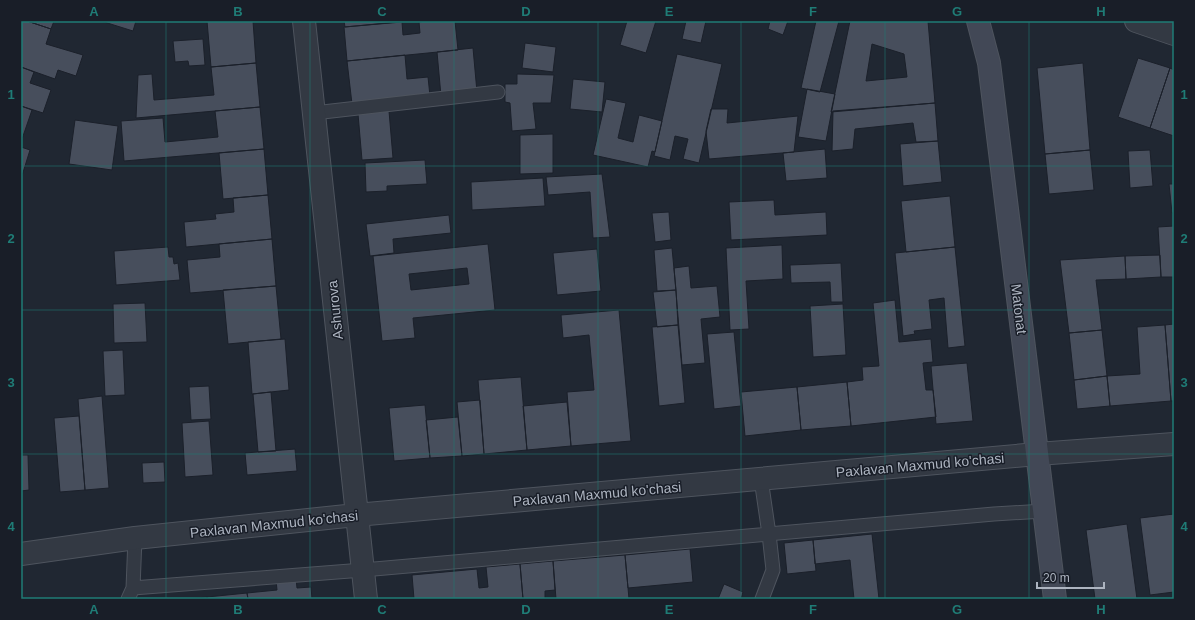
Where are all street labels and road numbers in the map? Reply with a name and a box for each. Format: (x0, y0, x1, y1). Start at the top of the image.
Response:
street label: Ashurova (324, 280, 346, 340)
street label: Matonat (1008, 283, 1030, 335)
street label: Paxlavan Maxmud ko'chasi (835, 450, 1005, 480)
street label: Paxlavan Maxmud ko'chasi (512, 479, 682, 509)
street label: Paxlavan Maxmud ko'chasi (189, 507, 359, 541)

